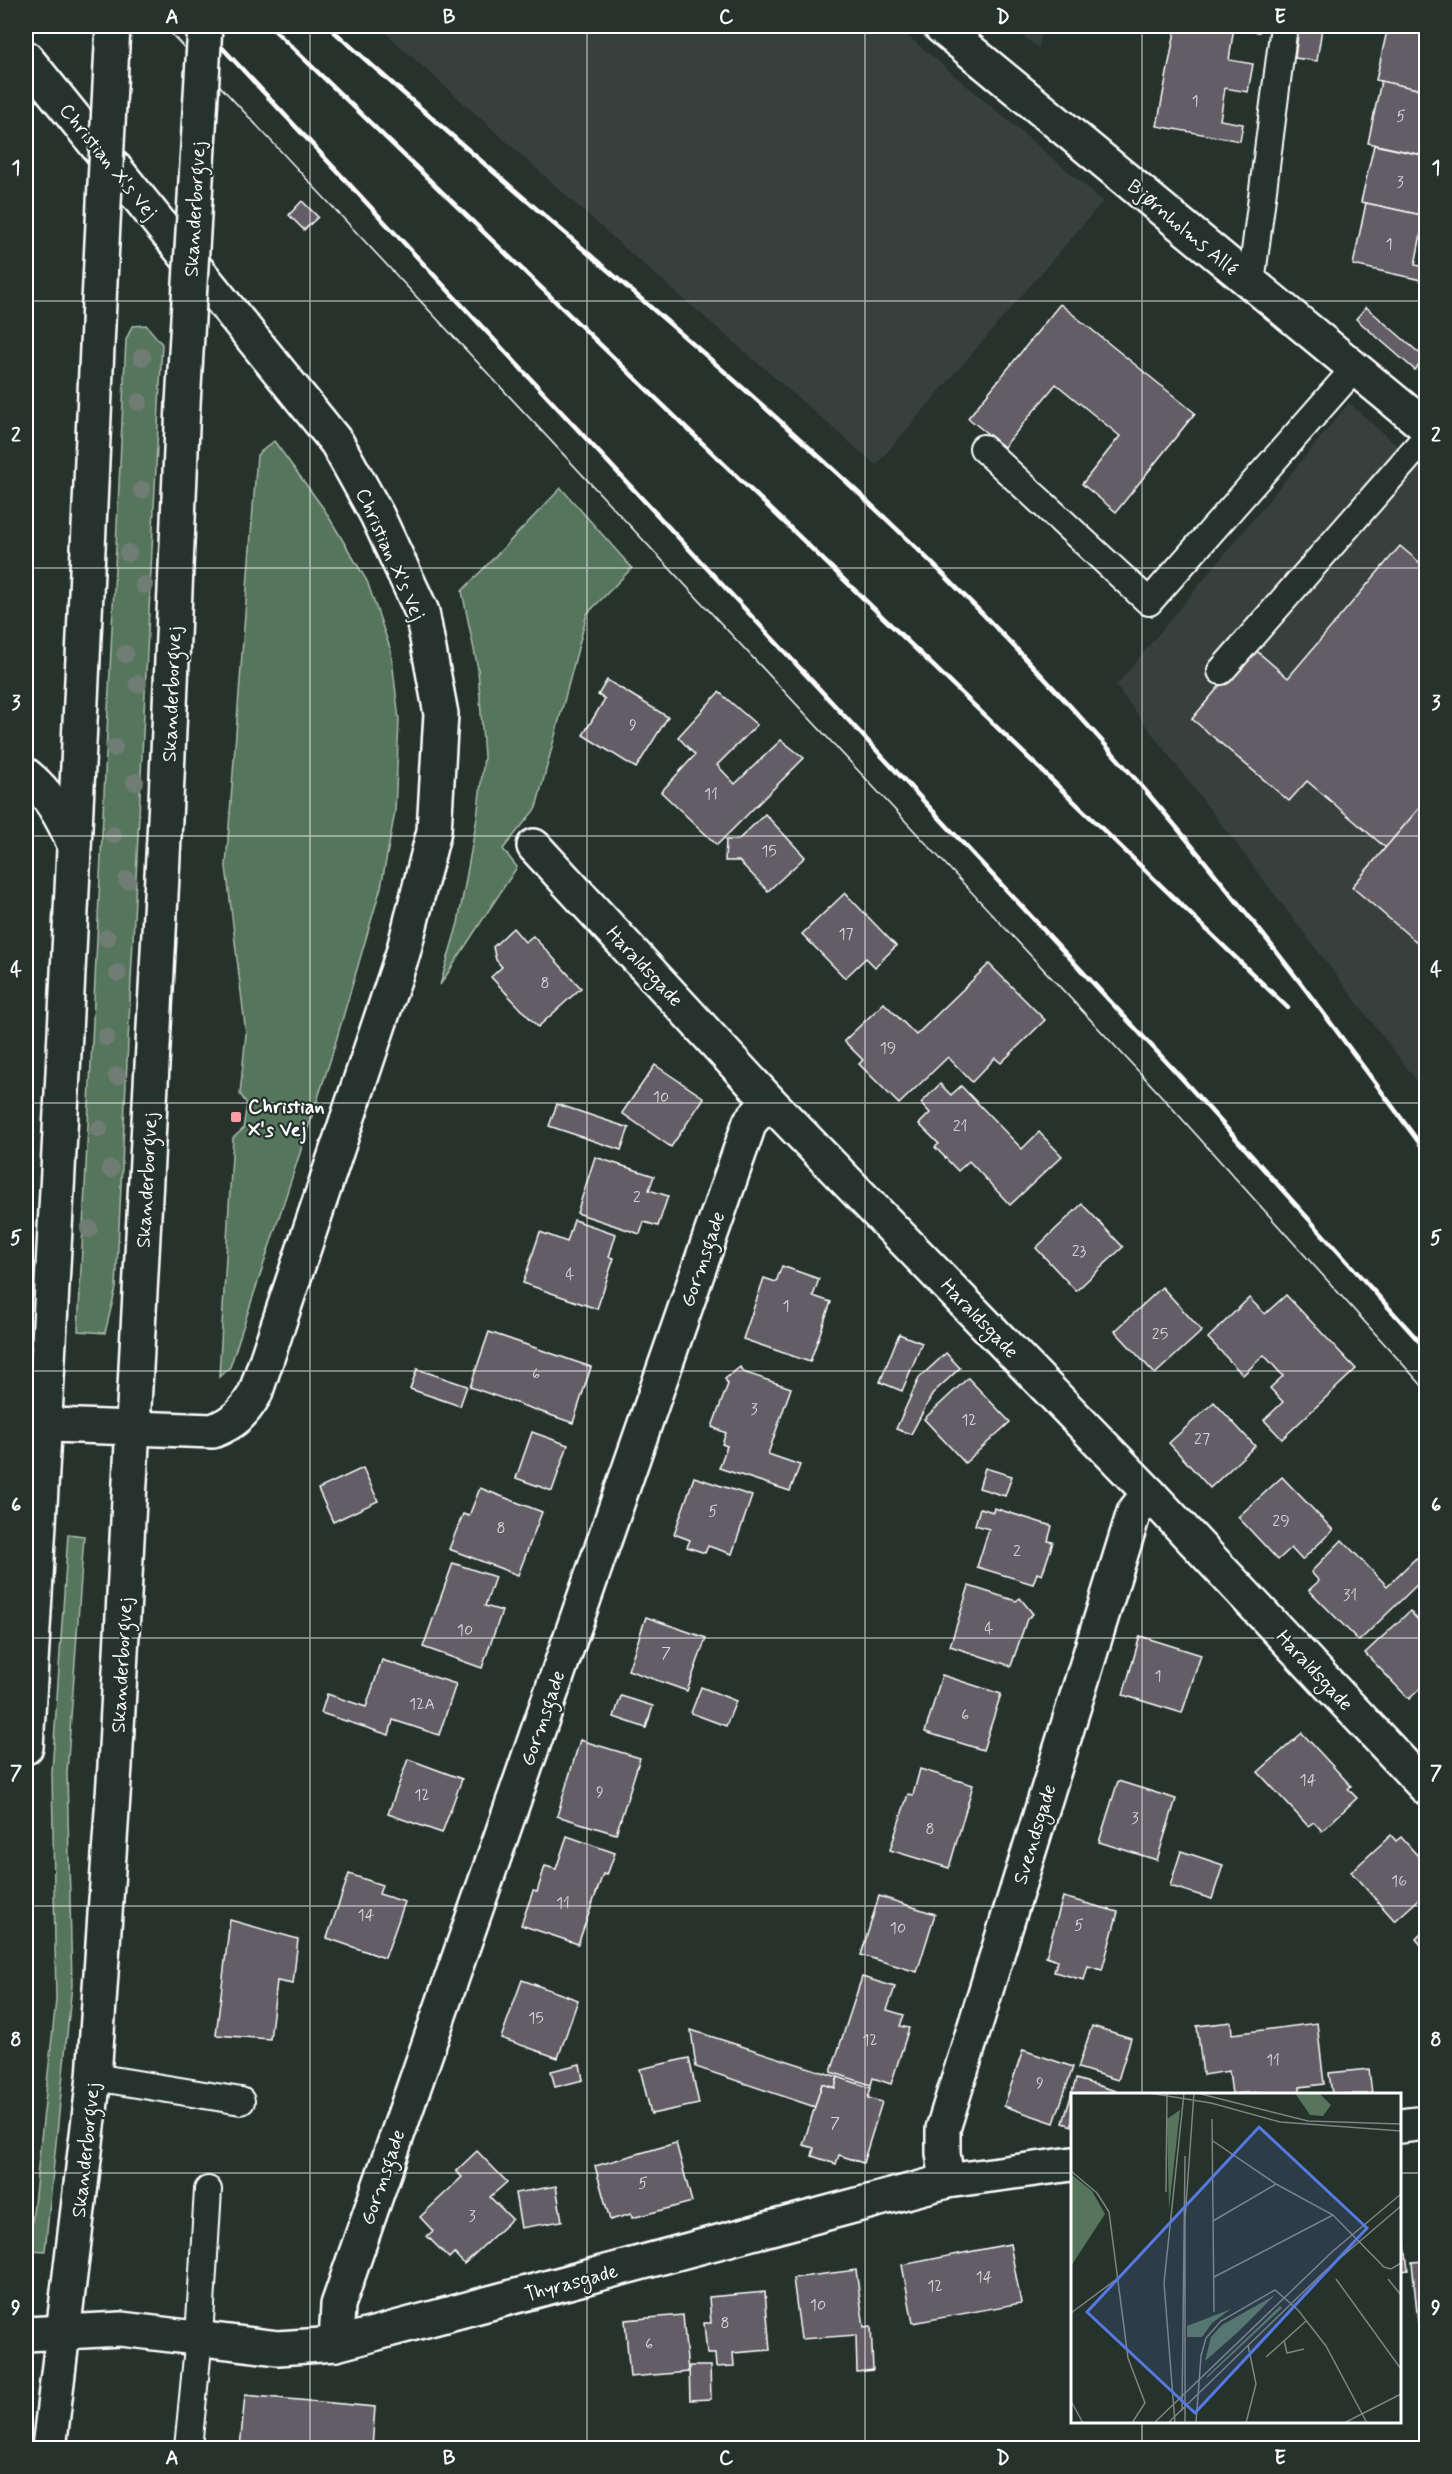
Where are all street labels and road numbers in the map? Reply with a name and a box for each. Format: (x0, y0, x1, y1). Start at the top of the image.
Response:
street label: Christian X's Vej (53, 98, 163, 226)
street label: Skanderborgvej (178, 140, 215, 278)
street label: Bjørnholms Allé (1121, 174, 1243, 283)
street label: Christian X's Vej (348, 484, 431, 625)
street label: Skanderborgvej (157, 626, 190, 763)
street label: Haraldsgade (599, 921, 688, 1014)
street label: Skanderborgvej (130, 1111, 167, 1249)
street label: Gormsgade (674, 1208, 734, 1312)
street label: Haraldsgade (933, 1273, 1024, 1366)
street label: Skanderborgvej (105, 1596, 142, 1734)
street label: Haraldsgade (1269, 1625, 1358, 1718)
street label: Gormsgade (514, 1667, 574, 1771)
street label: Svendsgade (1007, 1781, 1064, 1888)
street label: Skanderborgvej (66, 2081, 109, 2219)
street label: Gormsgade (354, 2126, 414, 2230)
street label: Thyrasgade (522, 2258, 622, 2310)

